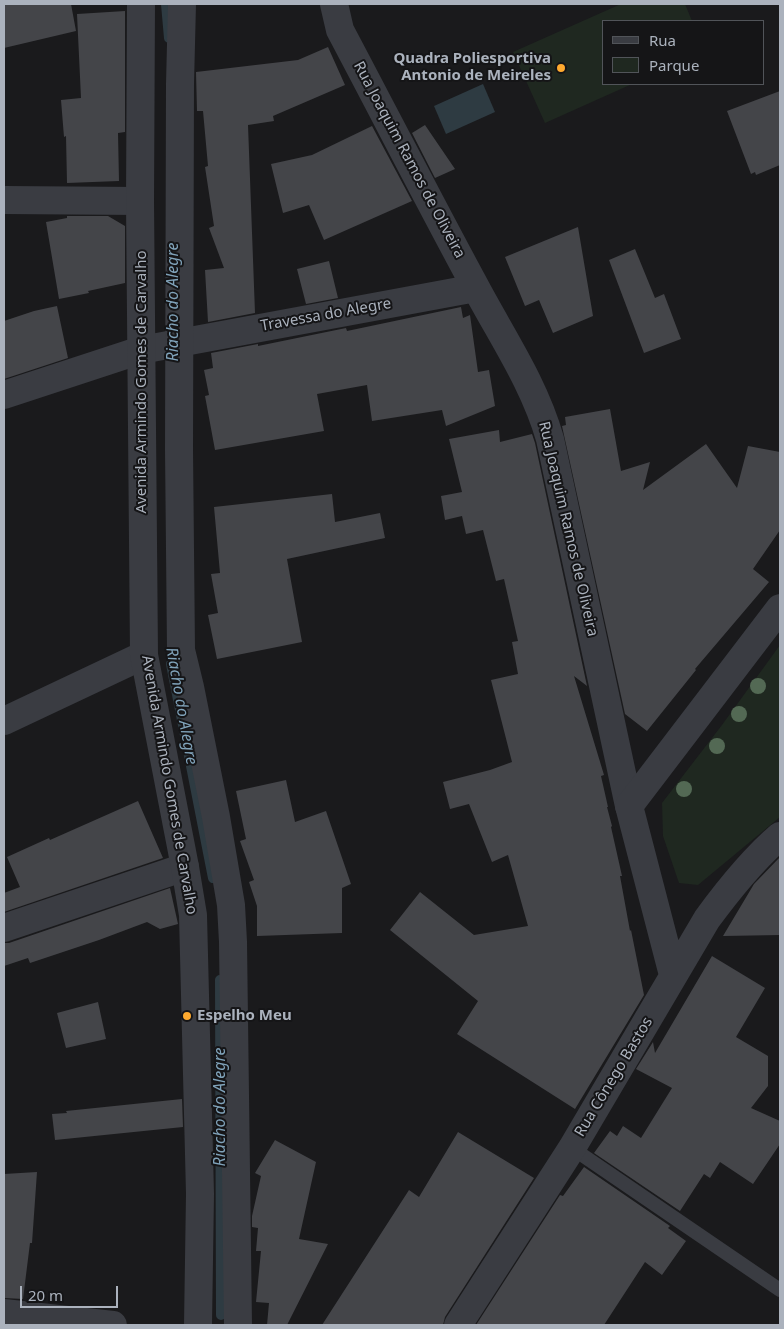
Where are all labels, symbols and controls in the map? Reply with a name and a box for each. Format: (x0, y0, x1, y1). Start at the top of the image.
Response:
legend (602, 20, 764, 85)
text: Rua (649, 30, 676, 50)
place label: Quadra Poliesportiva Antonio de Meireles (393, 50, 551, 85)
text: Parque (649, 55, 699, 75)
street label: Rua Joaquim Ramos de Oliveira (349, 59, 469, 261)
marker: Quadra Poliesportiva Antonio de Meireles (555, 62, 567, 74)
water label: Riacho do Alegre (163, 243, 183, 361)
street label: Avenida Armindo Gomes de Carvalho (133, 251, 151, 513)
street label: Travessa do Alegre (259, 295, 393, 335)
street label: Rua Joaquim Ramos de Oliveira (534, 420, 602, 638)
water label: Riacho do Alegre (161, 646, 201, 766)
street label: Avenida Armindo Gomes de Carvalho (137, 654, 201, 916)
place label: Espelho Meu (197, 1007, 292, 1025)
marker: Espelho Meu (181, 1010, 193, 1022)
street label: Rua Cônego Bastos (571, 1014, 657, 1140)
water label: Riacho do Alegre (210, 1048, 230, 1166)
scale bar (22, 1276, 120, 1308)
text: 20 m (28, 1285, 63, 1305)

